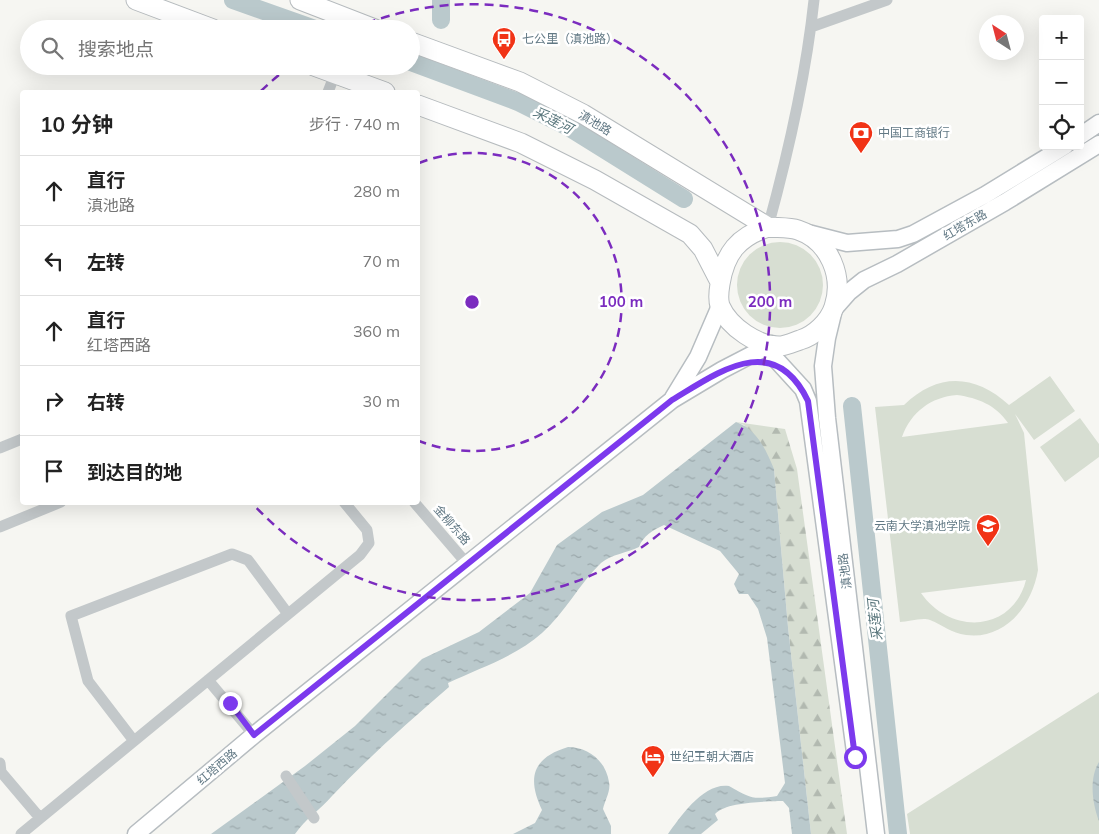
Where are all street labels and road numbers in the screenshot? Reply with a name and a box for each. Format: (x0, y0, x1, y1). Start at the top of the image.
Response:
street label: 滇池路 (576, 107, 615, 138)
street label: 红塔东路 (940, 206, 989, 243)
street label: 金柳东路 (431, 502, 474, 548)
street label: 滇池路 (835, 552, 854, 590)
street label: 红塔西路 (193, 745, 240, 788)

